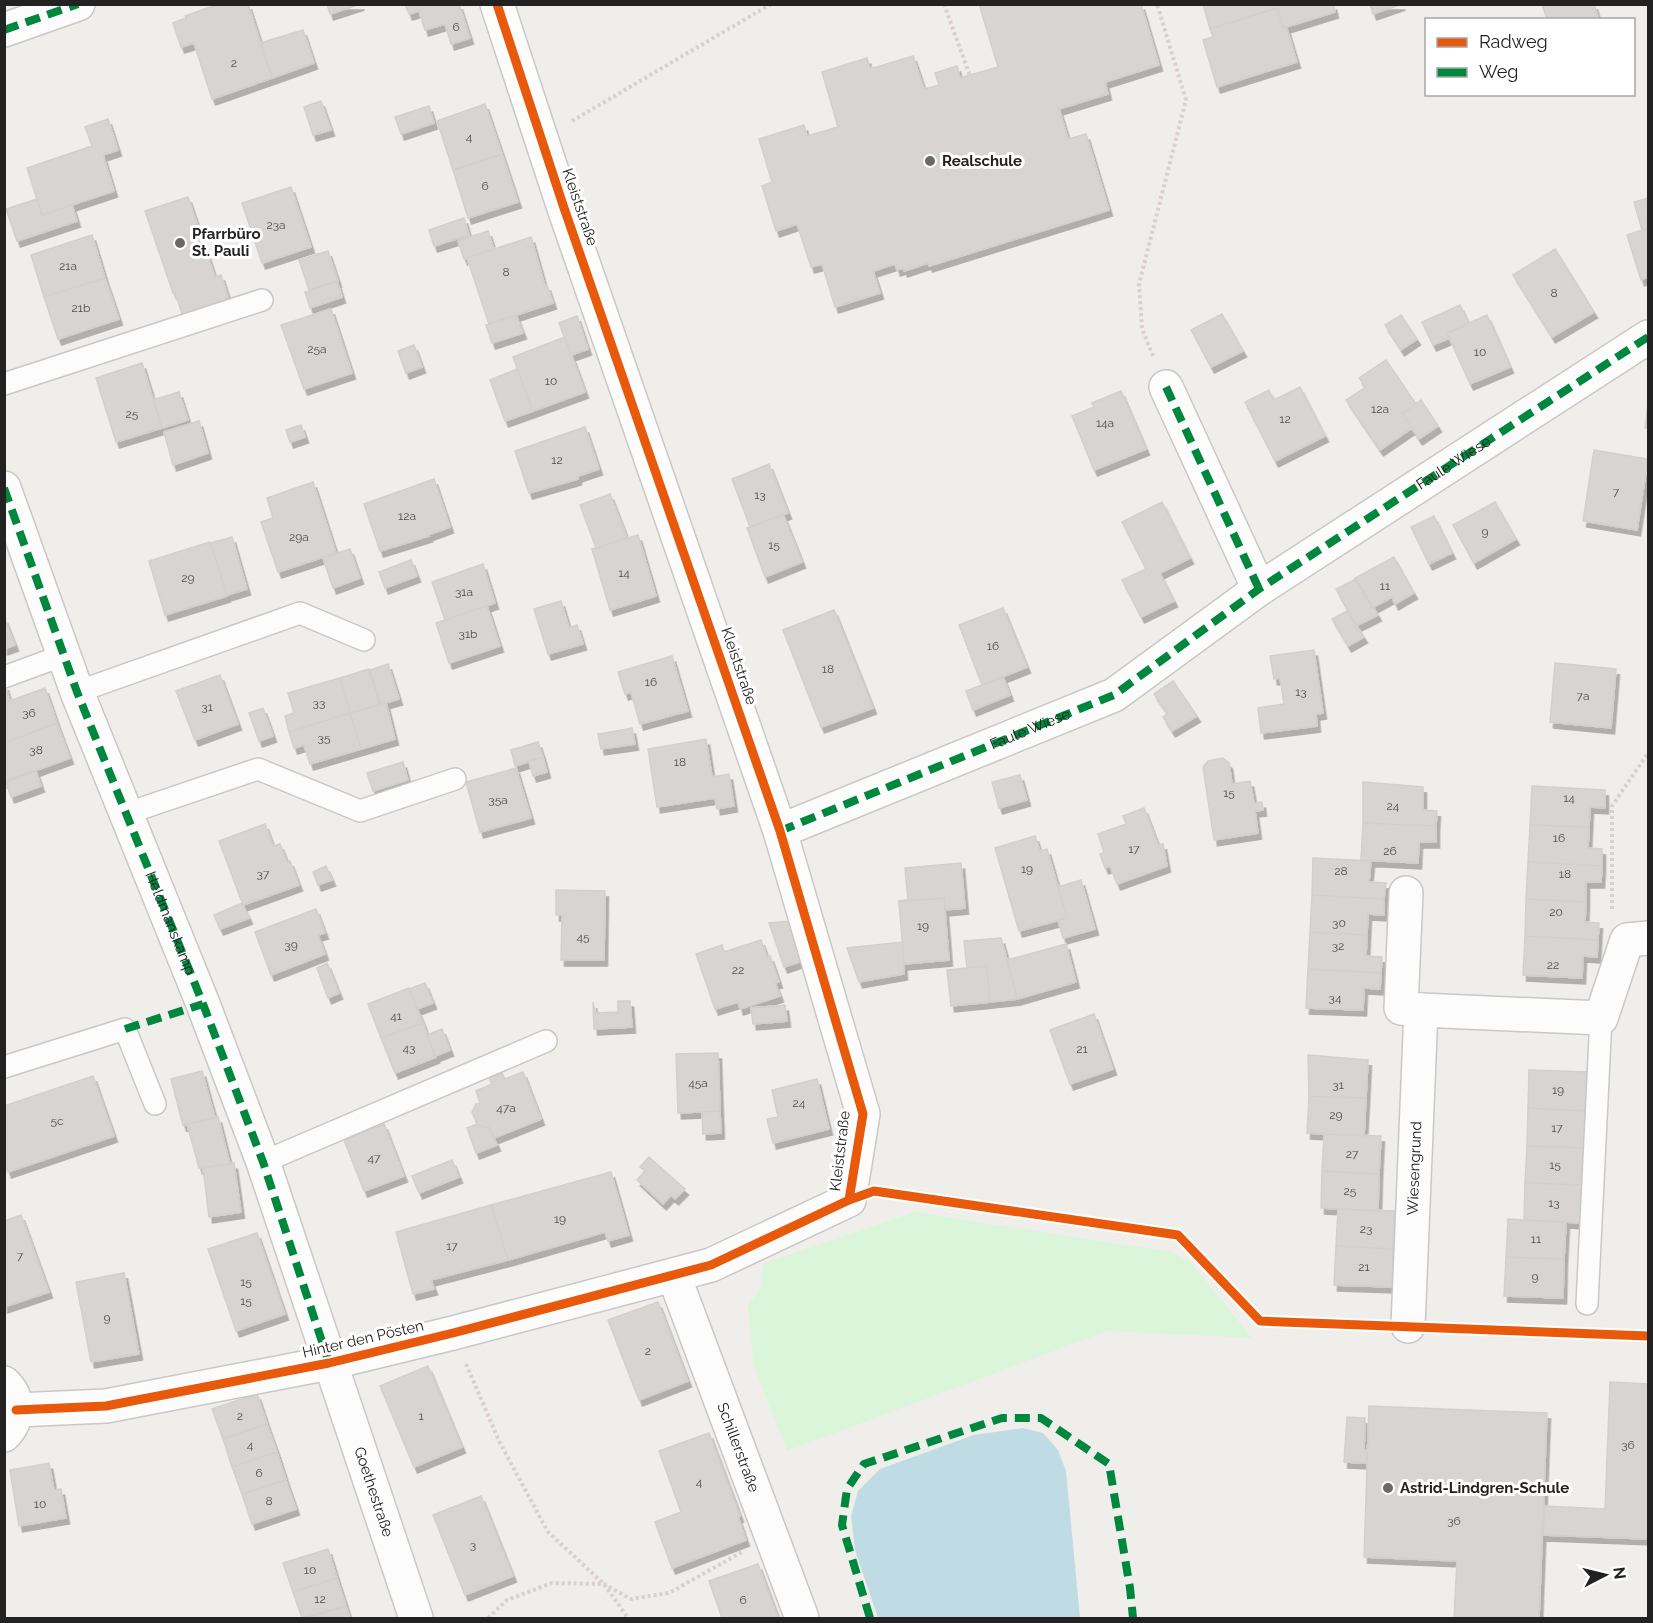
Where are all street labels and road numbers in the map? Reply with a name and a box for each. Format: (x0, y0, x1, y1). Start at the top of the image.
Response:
street label: Kleiststraße (558, 166, 602, 248)
street label: Faule Wiese (1413, 432, 1494, 494)
street label: Kleiststraße (717, 625, 761, 707)
street label: Faule Wiese (987, 705, 1073, 754)
street label: Heldmanskamp (141, 869, 199, 978)
street label: Kleiststraße (826, 1110, 854, 1192)
street label: Wiesengrund (1404, 1121, 1425, 1216)
street label: Hinter den Pösten (301, 1316, 425, 1362)
street label: Schillerstraße (713, 1400, 763, 1495)
street label: Goethestraße (350, 1444, 397, 1539)

